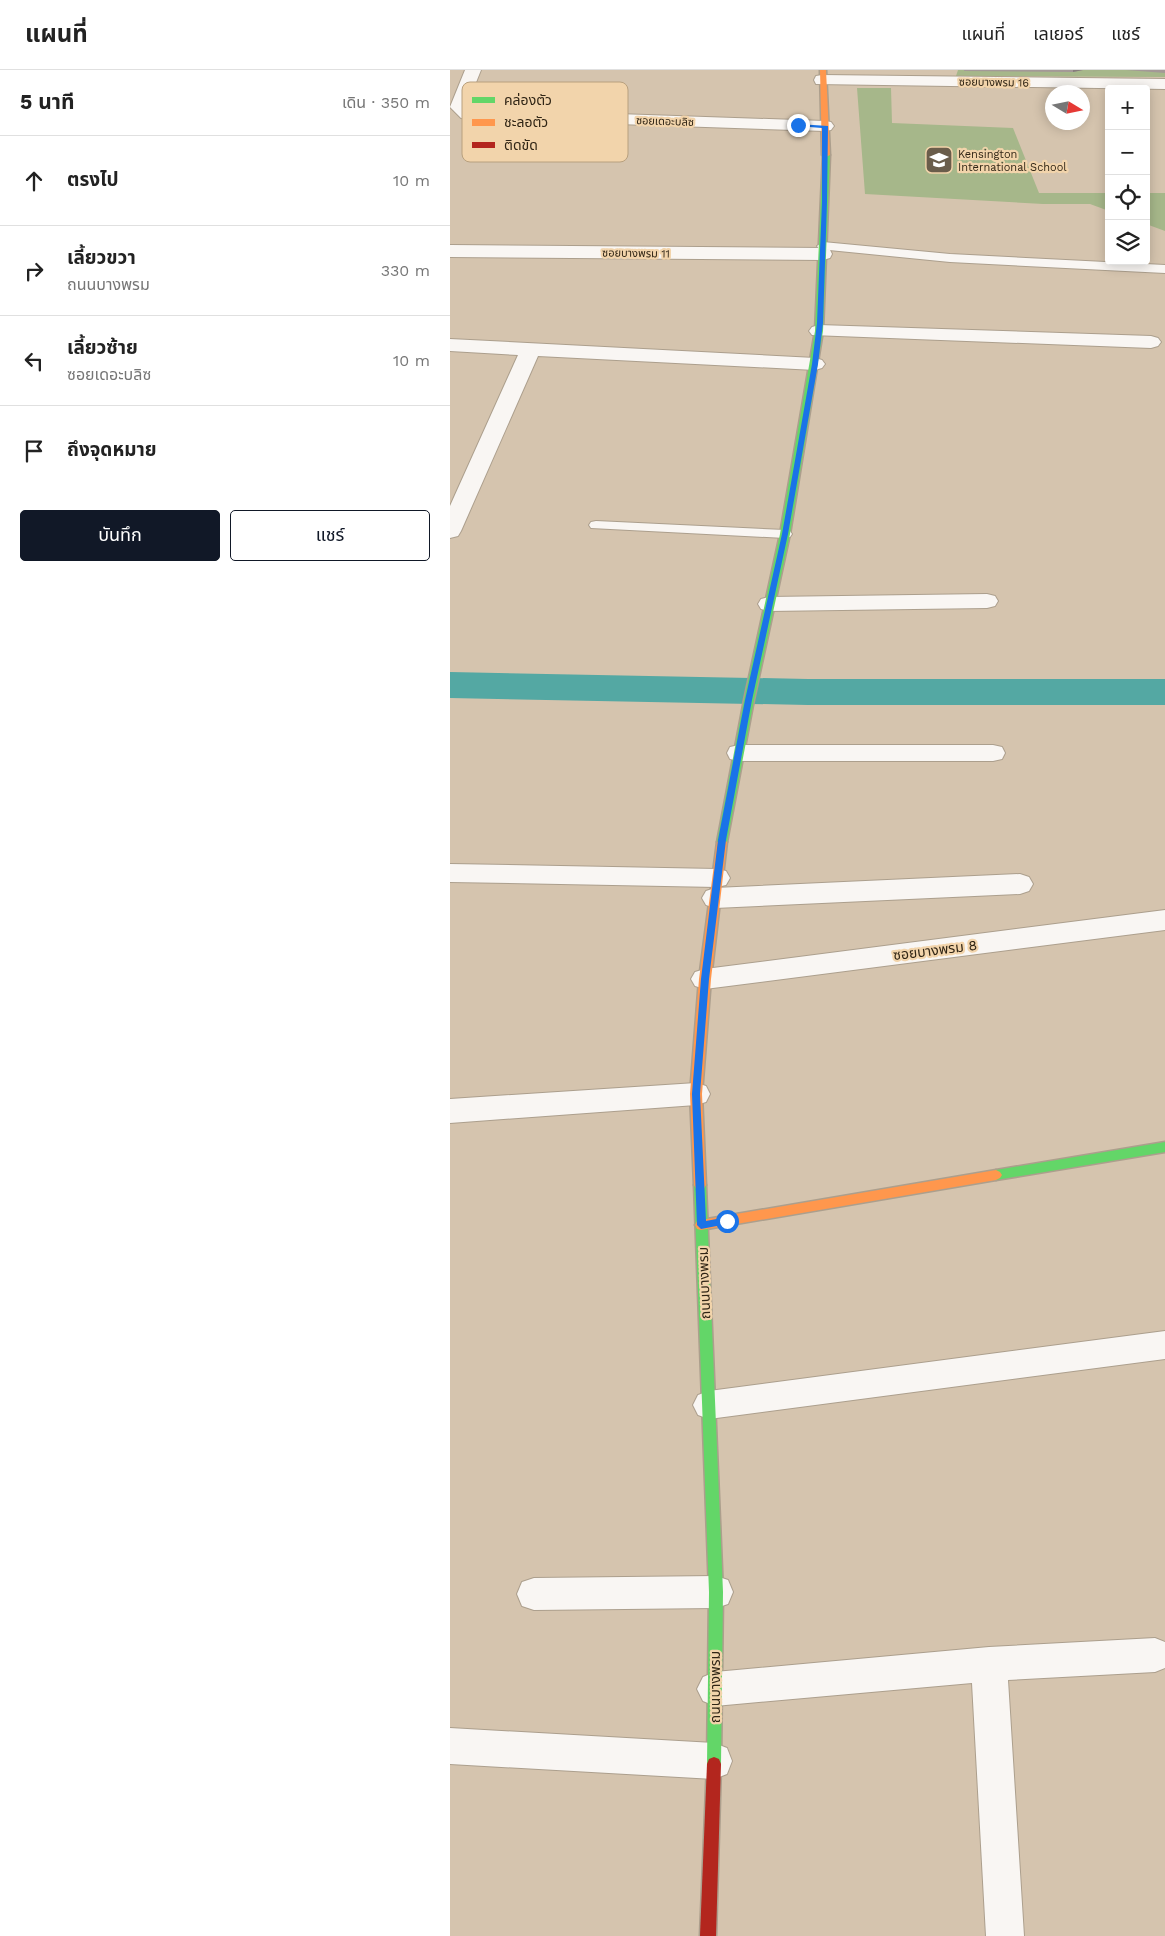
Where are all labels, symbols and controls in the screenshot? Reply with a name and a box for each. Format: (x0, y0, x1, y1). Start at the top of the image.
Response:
text: แผนที่ (25, 20, 88, 48)
text: แผนที่ (961, 23, 1005, 44)
text: เลเยอร์ (1033, 23, 1083, 44)
text: แชร์ (1111, 23, 1140, 44)
street label: ซอยบางพรม 16 (959, 75, 1030, 90)
legend (462, 82, 628, 162)
north arrow (1045, 85, 1090, 130)
map controls (1105, 85, 1150, 265)
button: + (1105, 85, 1150, 130)
text: 5 นาที (20, 89, 74, 114)
text: คล่องตัว (504, 92, 552, 108)
text: เดิน · 350 m (342, 93, 430, 112)
text: ชะลอตัว (504, 114, 548, 130)
street label: ซอยเดอะบลิซ (636, 114, 694, 129)
route end (787, 114, 810, 137)
button: − (1105, 130, 1150, 175)
text: ติดขัด (504, 137, 538, 153)
school or university icon: Kensington International School (924, 145, 954, 175)
place label: Kensington International School (958, 148, 1067, 174)
icon: ahead (20, 167, 48, 195)
text: ตรงไป (67, 168, 119, 191)
text: 10 m (393, 171, 430, 190)
button: locate (1105, 175, 1150, 220)
button: layers (1105, 220, 1150, 265)
text: เลี้ยวขวา (67, 246, 136, 269)
street label: ซอยบางพรม 11 (602, 246, 670, 261)
icon: right (20, 257, 48, 285)
text: 330 m (381, 261, 430, 280)
text: ถนนบางพรม (67, 275, 150, 294)
text: เลี้ยวซ้าย (67, 336, 138, 359)
icon: left (20, 347, 48, 375)
text: 10 m (393, 351, 430, 370)
text: ซอยเดอะบลิซ (67, 365, 151, 384)
icon: arrive (20, 437, 48, 465)
text: ถึงจุดหมาย (67, 438, 157, 461)
button: บันทึก (20, 510, 220, 561)
button: แชร์ (230, 510, 430, 561)
street label: ซอยบางพรม 8 (892, 937, 978, 963)
route start (716, 1210, 739, 1233)
street label: ถนนบางพรม (695, 1247, 713, 1319)
street label: ถนนบางพรม (707, 1651, 723, 1723)

